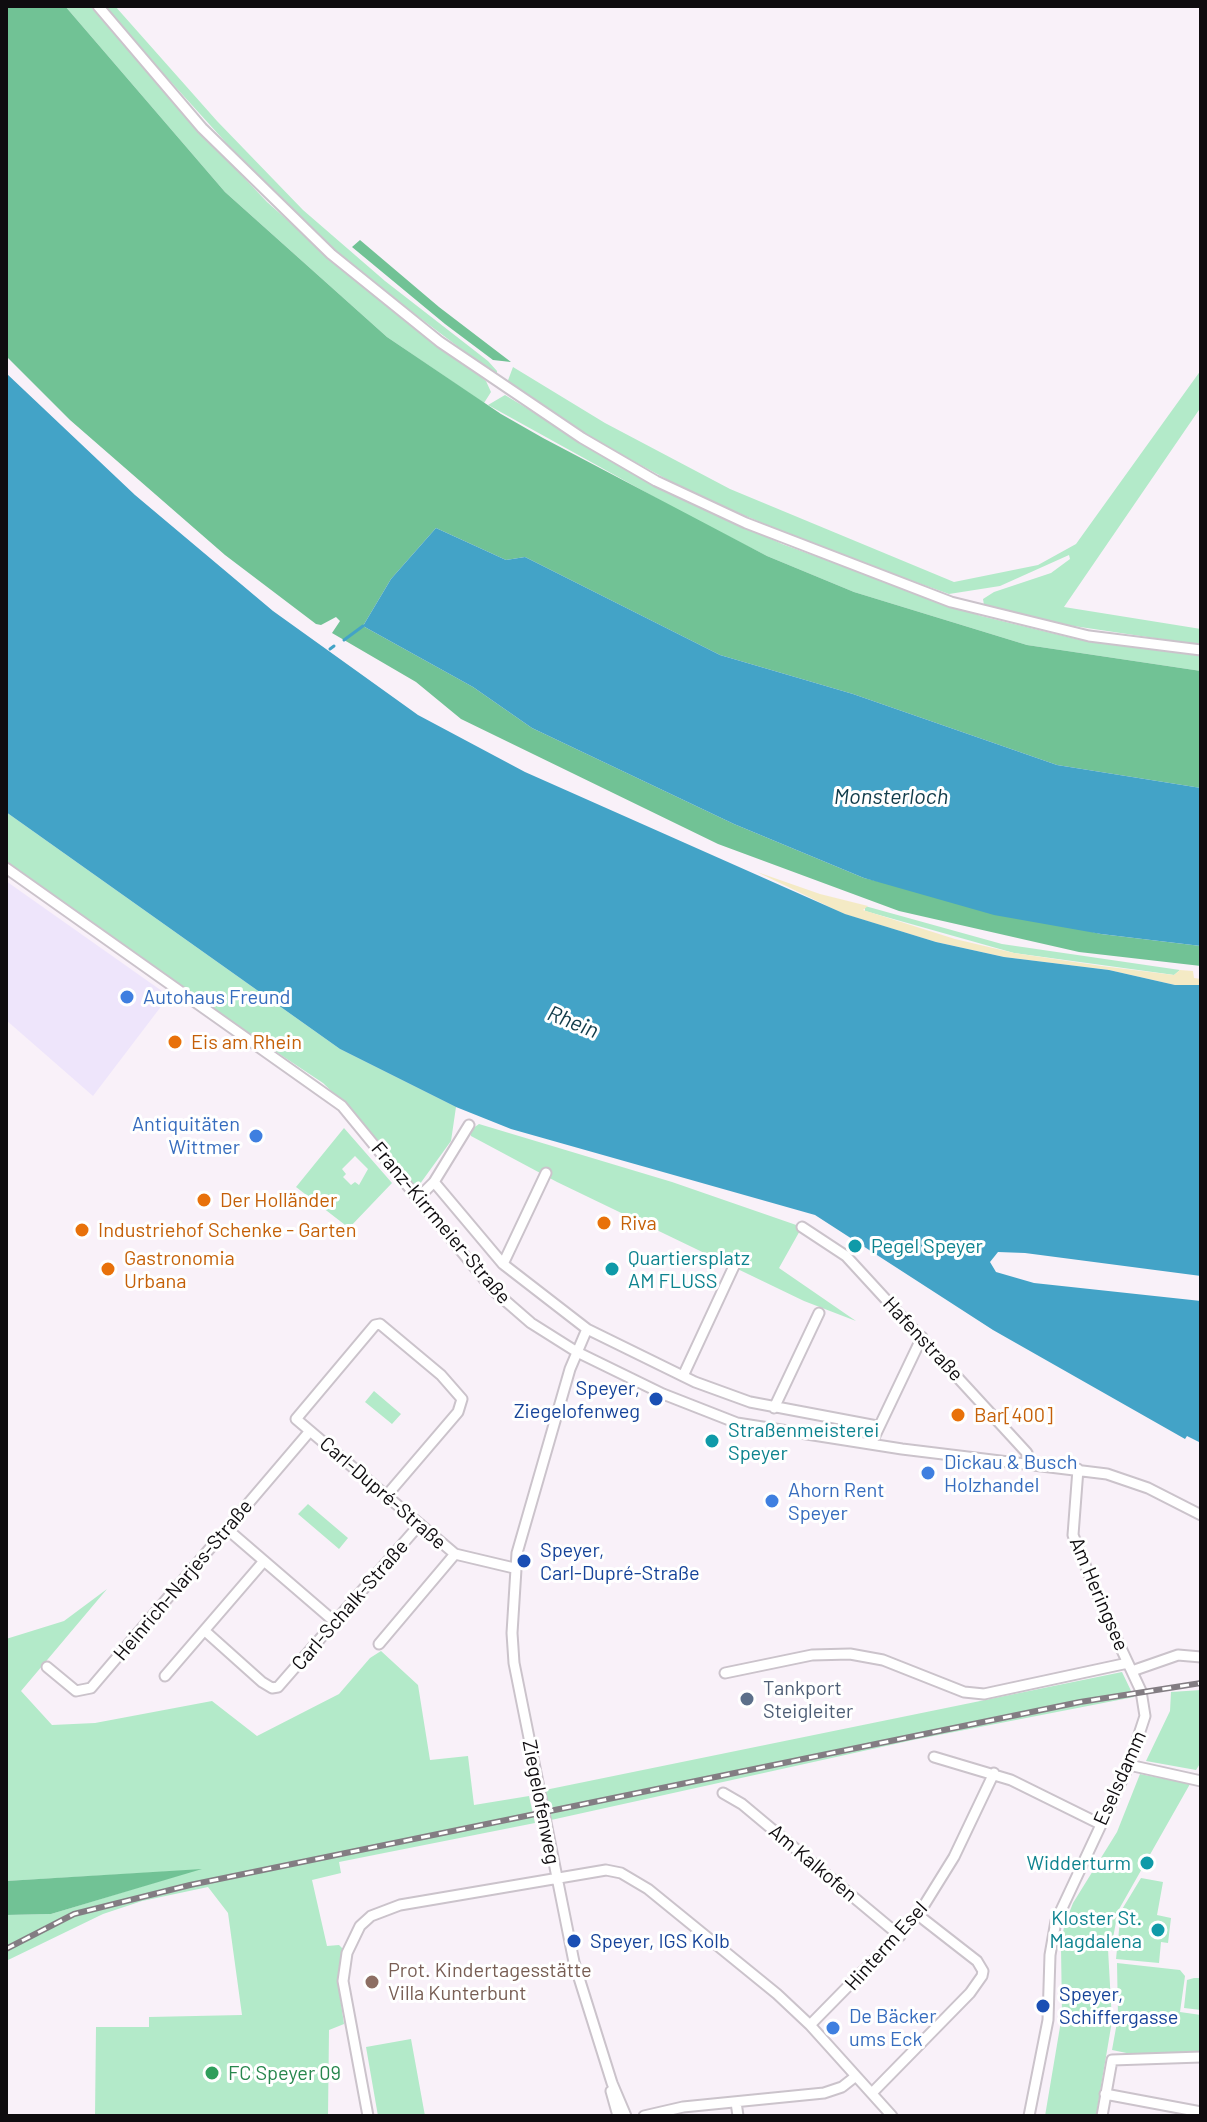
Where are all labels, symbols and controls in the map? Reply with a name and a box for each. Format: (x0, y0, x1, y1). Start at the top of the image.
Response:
water label: Monsterloch (834, 784, 948, 810)
place label: Autohaus Freund (143, 985, 290, 1009)
marker: Autohaus Freund (118, 988, 136, 1006)
water label: Rhein (544, 1000, 602, 1044)
place label: Eis am Rhein (191, 1030, 302, 1054)
marker: Eis am Rhein (166, 1033, 184, 1051)
place label: Antiquitäten Wittmer (132, 1112, 240, 1159)
marker: Antiquitäten Wittmer (247, 1127, 265, 1145)
street label: Franz-Kirrmeier-Straße (366, 1137, 516, 1309)
place label: Der Holländer (220, 1188, 337, 1212)
marker: Der Holländer (195, 1191, 213, 1209)
place label: Riva (620, 1211, 657, 1235)
marker: Riva (595, 1214, 613, 1232)
place label: Industriehof Schenke - Garten (98, 1218, 357, 1242)
marker: Industriehof Schenke - Garten (73, 1221, 91, 1239)
place label: Pegel Speyer (871, 1234, 983, 1258)
marker: Pegel Speyer (846, 1237, 864, 1255)
place label: Gastronomia Urbana (124, 1246, 235, 1293)
place label: Quartiersplatz AM FLUSS (628, 1246, 750, 1293)
marker: Gastronomia Urbana (99, 1260, 117, 1278)
marker: Quartiersplatz AM FLUSS (603, 1260, 621, 1278)
street label: Hafenstraße (878, 1292, 968, 1386)
place label: Speyer, Ziegelofenweg (514, 1376, 640, 1423)
marker: Speyer, Ziegelofenweg (647, 1390, 665, 1408)
place label: Bar[400] (974, 1403, 1053, 1427)
marker: Bar[400] (949, 1406, 967, 1424)
place label: Straßenmeisterei Speyer (728, 1418, 879, 1465)
street label: Carl-Dupré-Straße (315, 1432, 451, 1554)
marker: Straßenmeisterei Speyer (703, 1432, 721, 1450)
place label: Dickau & Busch Holzhandel (944, 1450, 1078, 1497)
marker: Dickau & Busch Holzhandel (919, 1464, 937, 1482)
place label: Ahorn Rent Speyer (788, 1478, 885, 1525)
marker: Ahorn Rent Speyer (763, 1492, 781, 1510)
street label: Heinrich-Narjes-Straße (109, 1495, 257, 1665)
street label: Am Heringsee (1064, 1534, 1134, 1654)
street label: Carl-Schalk-Straße (287, 1535, 413, 1675)
place label: Speyer, Carl-Dupré-Straße (540, 1538, 700, 1585)
marker: Speyer, Carl-Dupré-Straße (515, 1552, 533, 1570)
place label: Tankport Steigleiter (763, 1676, 853, 1723)
marker: Tankport Steigleiter (738, 1690, 756, 1708)
street label: Eselsdamm (1089, 1727, 1151, 1829)
street label: Ziegelofenweg (517, 1738, 565, 1866)
street label: Am Kalkofen (764, 1819, 862, 1907)
place label: Widderturm (1026, 1851, 1131, 1875)
marker: Widderturm (1138, 1854, 1156, 1872)
street label: Hinterm Esel (840, 1897, 932, 1995)
place label: Kloster St. Magdalena (1049, 1906, 1142, 1953)
marker: Kloster St. Magdalena (1149, 1921, 1167, 1939)
place label: Speyer, IGS Kolb (590, 1929, 730, 1953)
marker: Speyer, IGS Kolb (565, 1932, 583, 1950)
place label: Prot. Kindertagesstätte Villa Kunterbunt (388, 1958, 592, 2005)
marker: Prot. Kindertagesstätte Villa Kunterbunt (363, 1973, 381, 1991)
place label: Speyer, Schiffergasse (1059, 1982, 1178, 2029)
marker: Speyer, Schiffergasse (1034, 1997, 1052, 2015)
place label: De Bäcker ums Eck (849, 2004, 936, 2051)
marker: De Bäcker ums Eck (824, 2019, 842, 2037)
place label: FC Speyer 09 (228, 2061, 341, 2085)
marker: FC Speyer 09 (203, 2064, 221, 2082)

